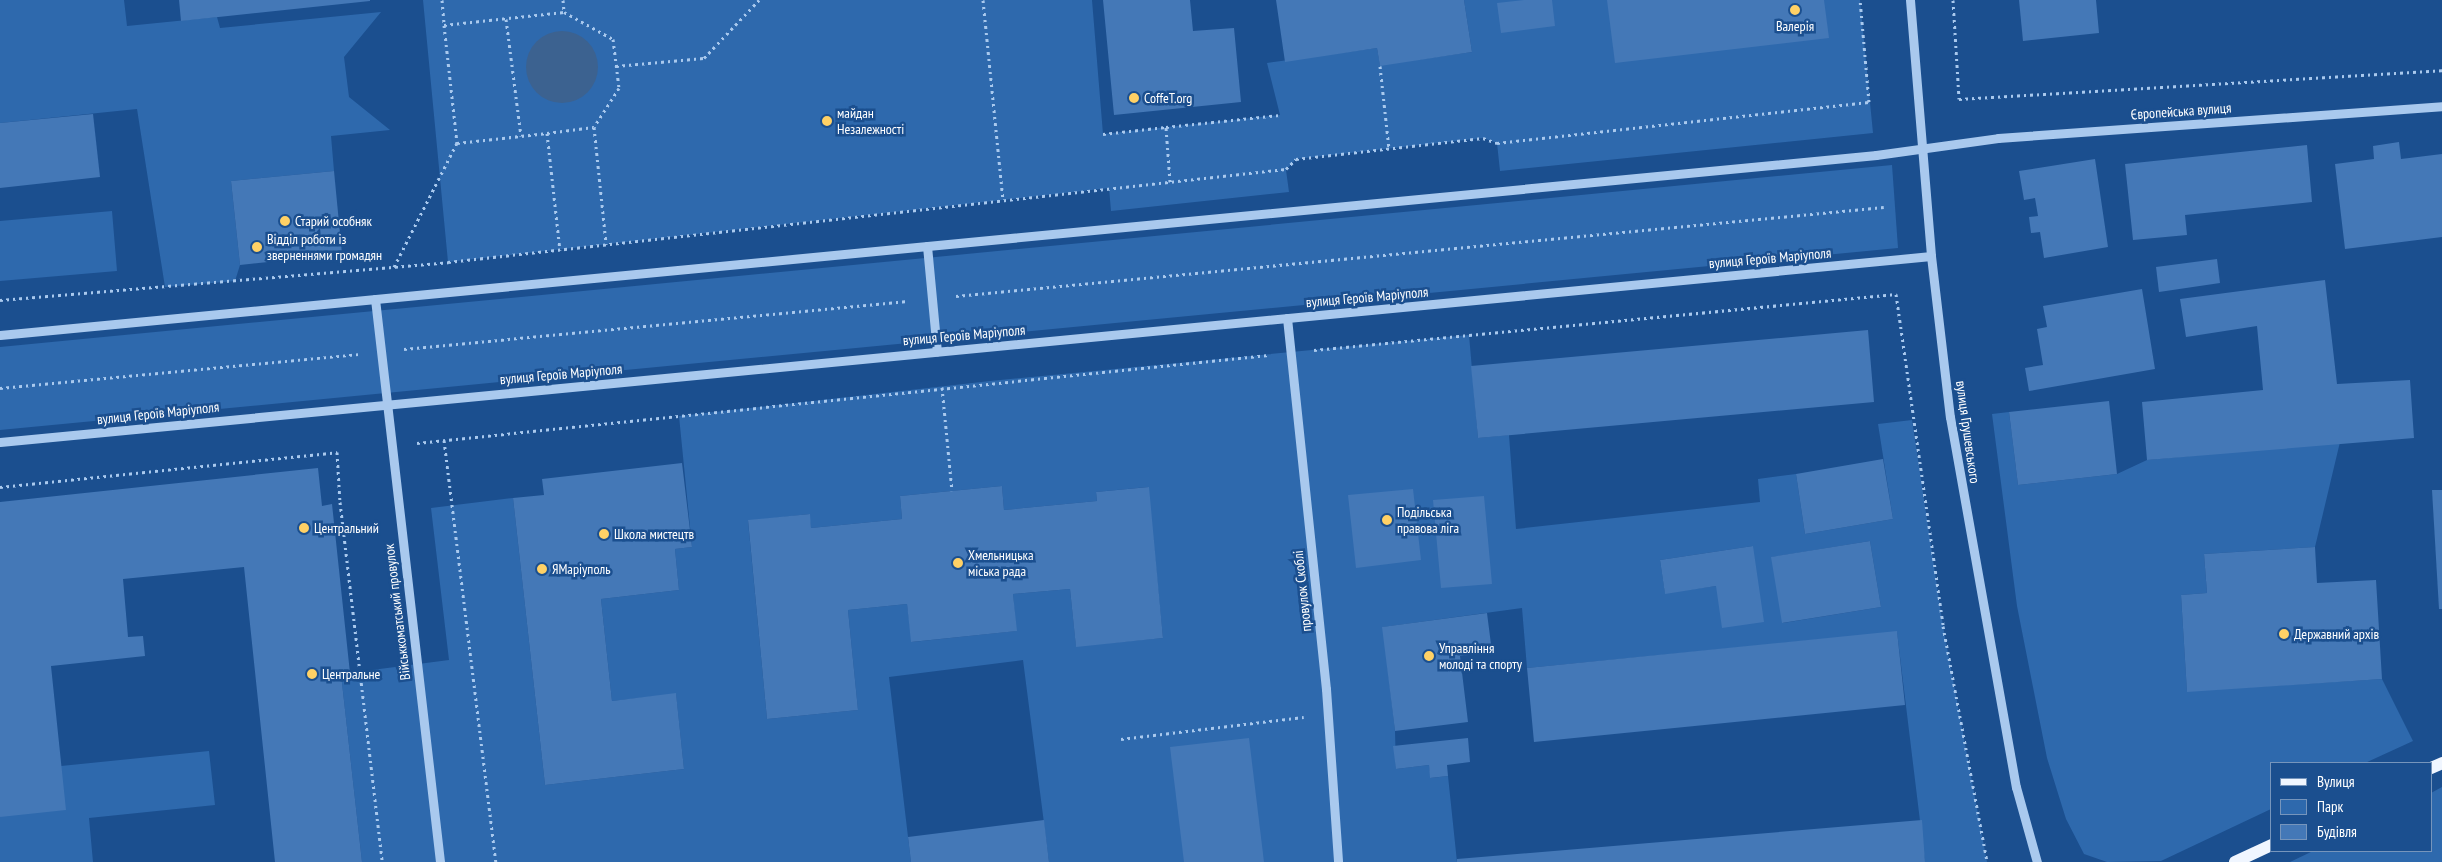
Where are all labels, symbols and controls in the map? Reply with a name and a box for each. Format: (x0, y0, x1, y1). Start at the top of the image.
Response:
marker: Валерія (1789, 4, 1801, 16)
place label: Валерія (1776, 18, 1814, 34)
place label: CoffeT.org (1144, 90, 1192, 106)
marker: CoffeT.org (1128, 92, 1140, 104)
street label: Європейська вулиця (2130, 99, 2232, 123)
place label: майдан Незалежності (837, 105, 904, 138)
marker: майдан Незалежності (821, 115, 833, 127)
place label: Старий особняк (295, 213, 372, 229)
marker: Старий особняк (279, 215, 291, 227)
place label: Відділ роботи із зверненнями громадян (267, 231, 382, 264)
marker: Відділ роботи із зверненнями громадян (251, 241, 263, 253)
street label: вулиця Героїв Маріуполя (1708, 244, 1832, 272)
street label: вулиця Героїв Маріуполя (1305, 283, 1429, 311)
street label: вулиця Героїв Маріуполя (902, 321, 1026, 349)
street label: вулиця Героїв Маріуполя (499, 360, 623, 388)
street label: вулиця Грушевського (1952, 380, 1984, 484)
street label: вулиця Героїв Маріуполя (96, 398, 220, 428)
place label: Подільська правова ліга (1397, 504, 1459, 536)
marker: Подільська правова ліга (1381, 514, 1393, 526)
place label: Центральний (314, 520, 379, 536)
marker: Центральний (298, 522, 310, 534)
place label: Школа мистецтв (614, 526, 694, 542)
marker: Школа мистецтв (598, 528, 610, 540)
street label: Військкоматський провулок (380, 543, 414, 681)
place label: Хмельницька міська рада (968, 547, 1034, 580)
street label: провулок Скоблі (1289, 550, 1315, 632)
marker: Хмельницька міська рада (952, 557, 964, 569)
place label: ЯМаріуполь (552, 561, 610, 577)
marker: ЯМаріуполь (536, 563, 548, 575)
place label: Державний архів (2294, 626, 2379, 642)
marker: Державний архів (2278, 628, 2290, 640)
place label: Управління молоді та спорту (1439, 640, 1522, 672)
marker: Управління молоді та спорту (1423, 650, 1435, 662)
place label: Центральне (322, 666, 380, 682)
marker: Центральне (306, 668, 318, 680)
legend (2270, 762, 2432, 852)
text: Вулиця (2317, 772, 2355, 791)
text: Парк (2317, 797, 2343, 816)
text: Будівля (2317, 822, 2357, 841)

